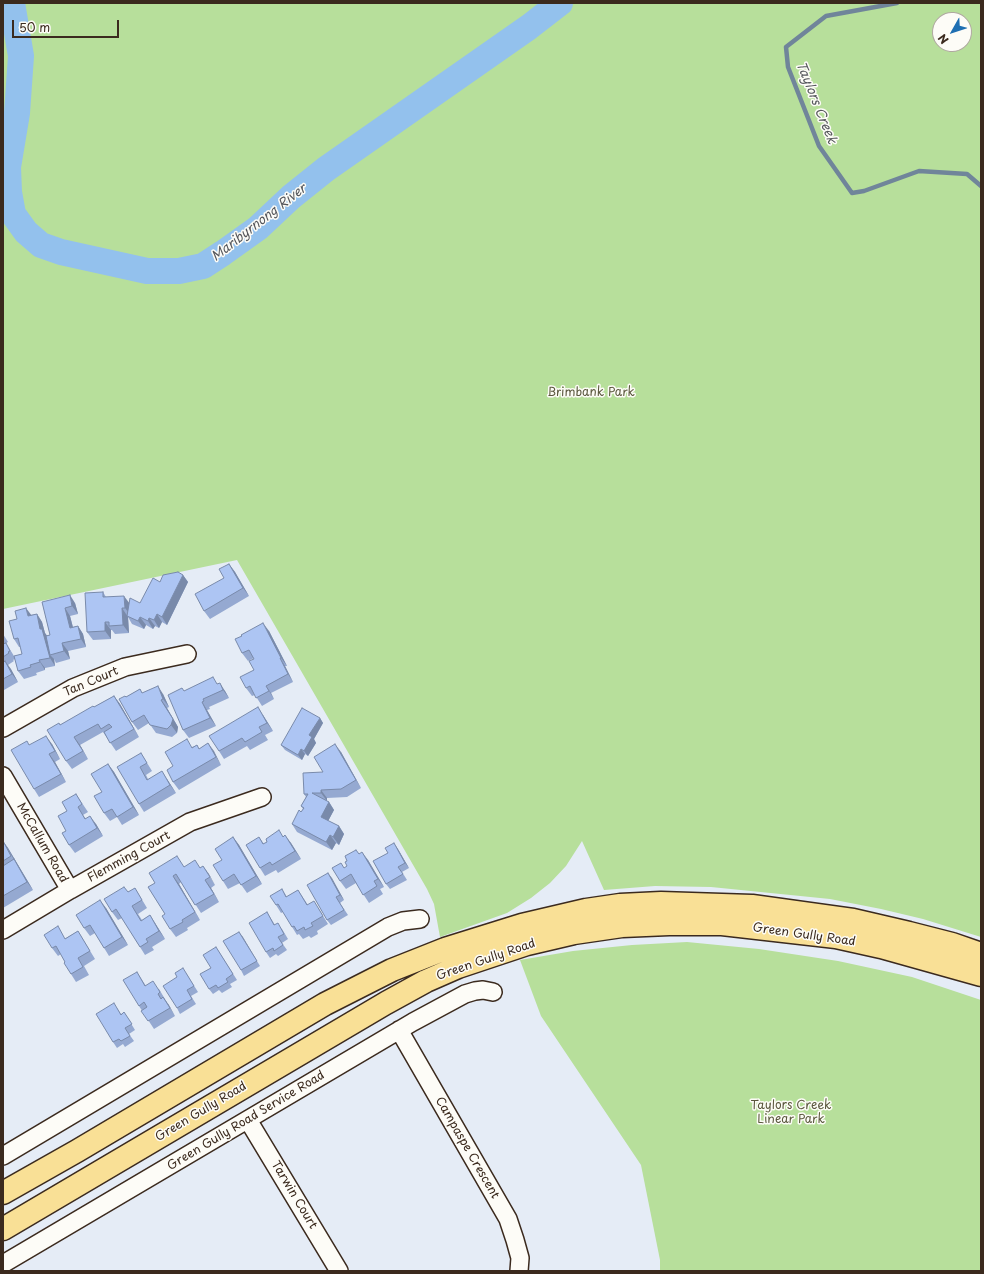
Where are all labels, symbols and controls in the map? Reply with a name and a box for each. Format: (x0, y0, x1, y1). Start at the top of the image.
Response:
scale bar (14, 12, 121, 38)
north arrow (932, 12, 972, 52)
text: 50 m (19, 18, 50, 36)
text: N (934, 31, 952, 48)
water label: Taylors Creek (792, 60, 840, 146)
water label: Maribyrnong River (208, 181, 310, 265)
park label: Brimbank Park (547, 386, 635, 400)
street label: Tan Court (61, 664, 121, 700)
street label: McCallum Road (13, 800, 71, 886)
street label: Flemming Court (85, 828, 173, 886)
street label: Green Gully Road (752, 921, 856, 949)
street label: Green Gully Road (435, 936, 537, 984)
street label: Green Gully Road Service Road (165, 1068, 327, 1174)
street label: Green Gully Road (153, 1079, 249, 1145)
street label: Campaspe Crescent (432, 1094, 502, 1202)
park label: Taylors Creek Linear Park (751, 1099, 831, 1127)
street label: Tarwin Court (268, 1158, 320, 1232)

